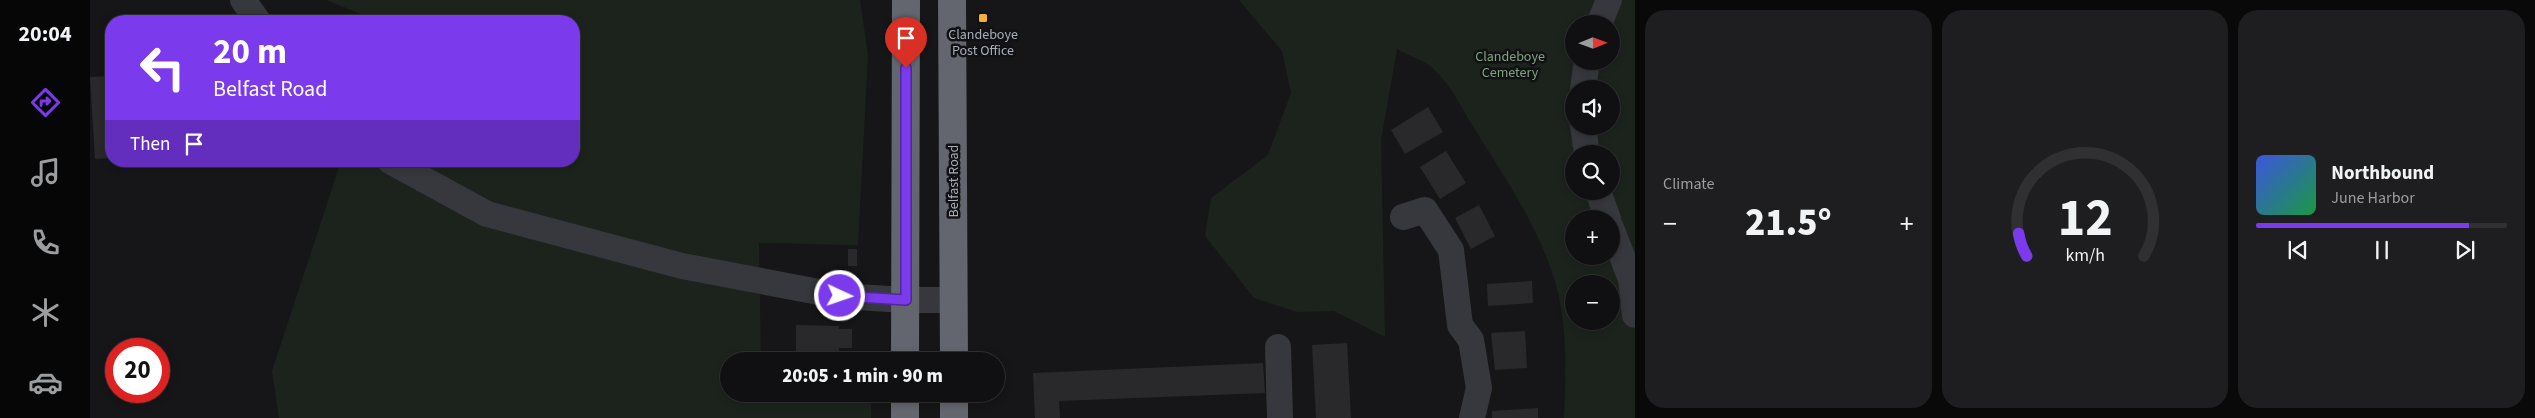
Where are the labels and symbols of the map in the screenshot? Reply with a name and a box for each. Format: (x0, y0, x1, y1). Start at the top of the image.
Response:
marker: Clandeboye Post Office (977, 12, 989, 24)
north arrow (1565, 15, 1620, 70)
pin (885, 17, 927, 68)
place label: Clandeboye Post Office (948, 25, 1018, 61)
park label: Clandeboye Cemetery (1475, 47, 1545, 83)
street label: Belfast Road (944, 145, 964, 217)
position arrow (813, 269, 865, 321)
speed limit sign: 20 (105, 338, 170, 403)

